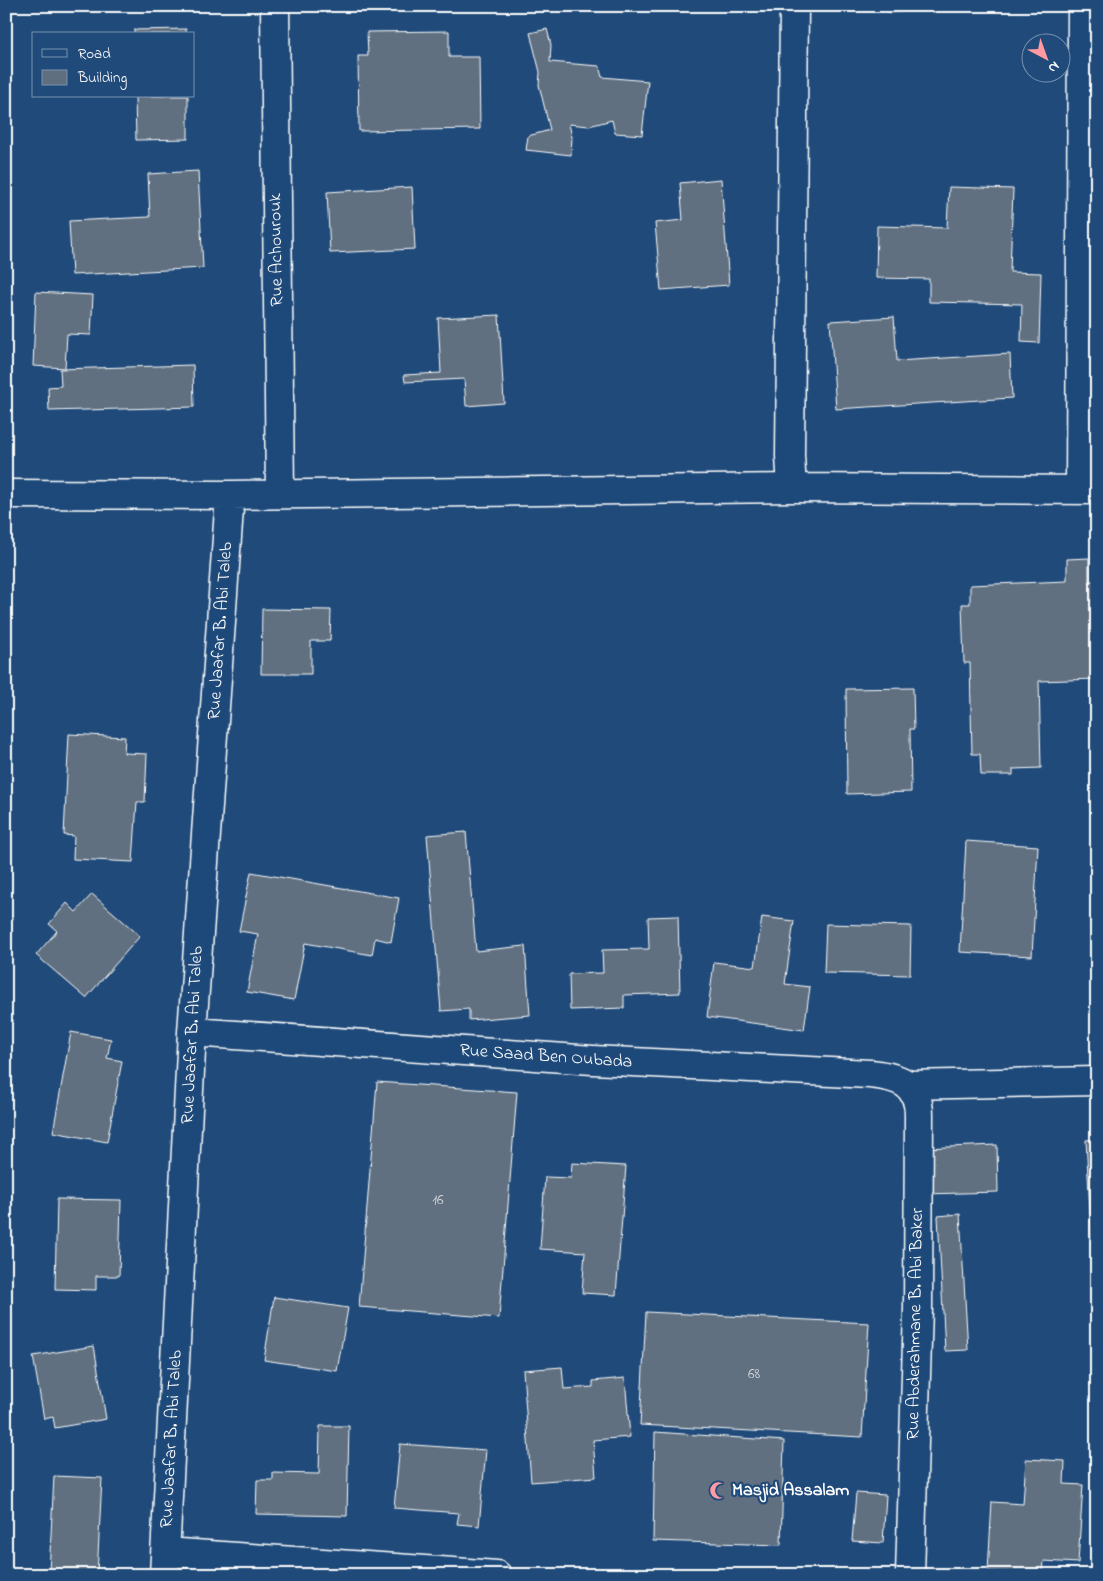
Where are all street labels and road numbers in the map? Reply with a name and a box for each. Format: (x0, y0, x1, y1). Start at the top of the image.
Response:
street label: Rue Achourouk (263, 193, 291, 307)
street label: Rue Jaafar B. Abi Taleb (202, 541, 240, 721)
street label: Rue Jaafar B. Abi Taleb (175, 945, 211, 1125)
street label: Rue Saad Ben Oubada (459, 1038, 633, 1076)
street label: Rue Abderahmane B. Abi Baker (901, 1207, 931, 1440)
street label: Rue Jaafar B. Abi Taleb (154, 1349, 190, 1529)

